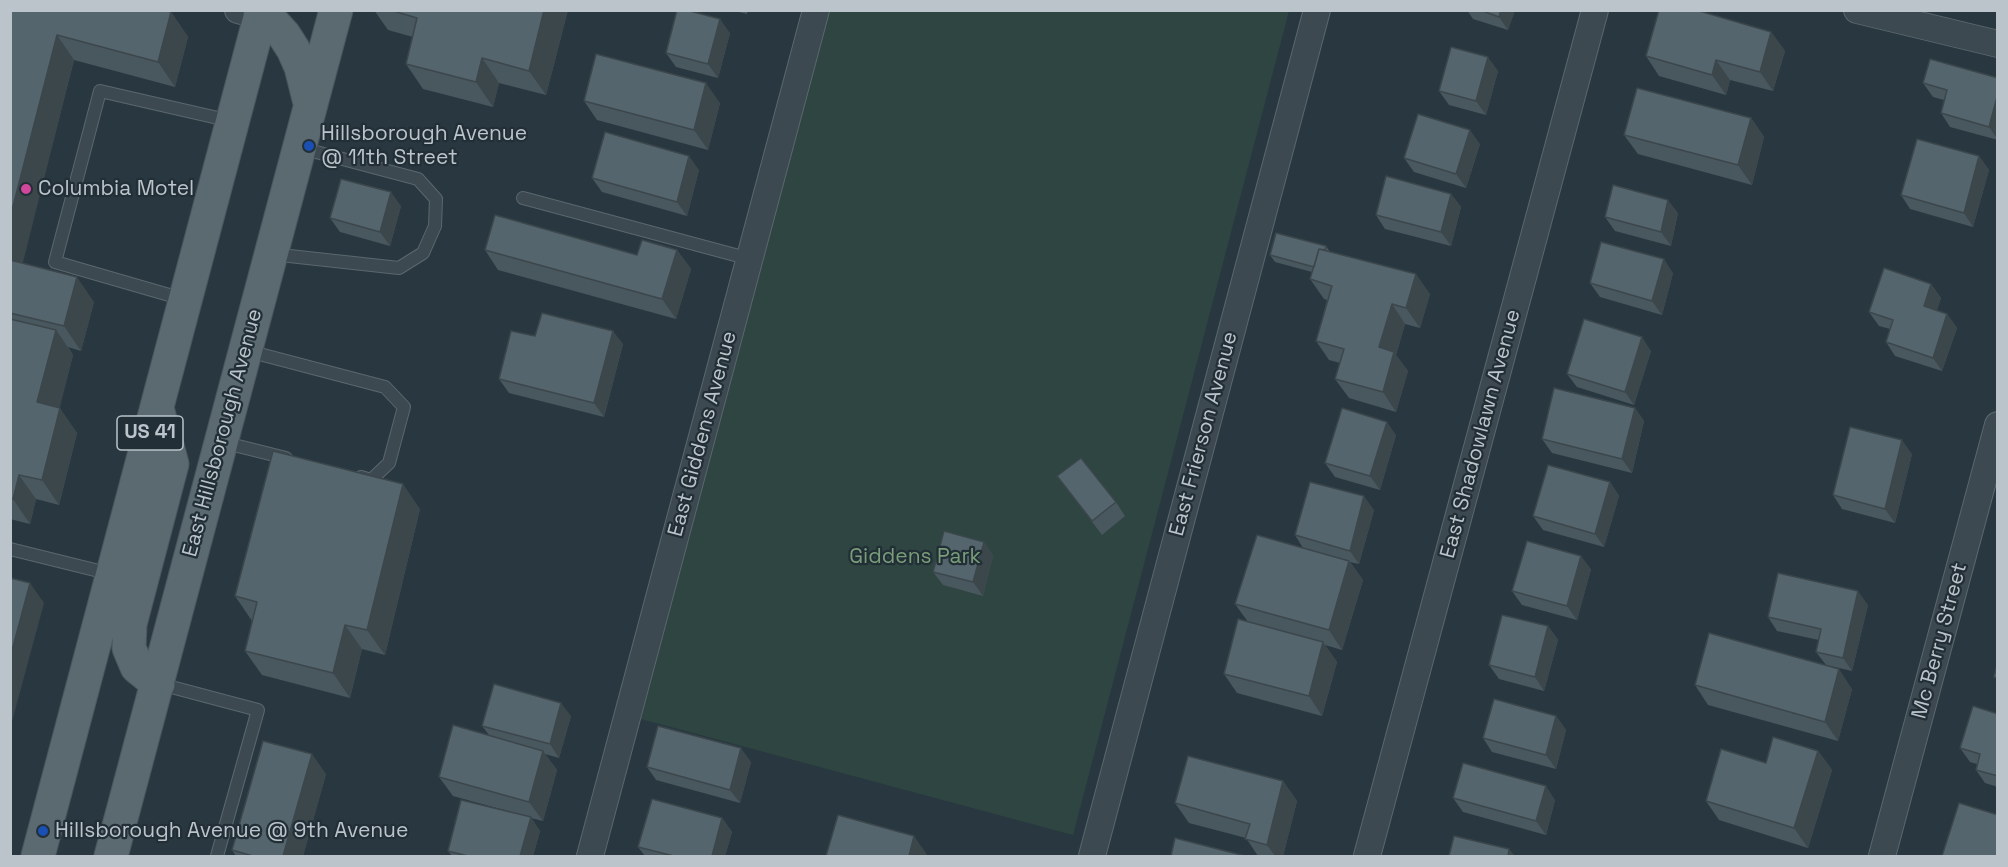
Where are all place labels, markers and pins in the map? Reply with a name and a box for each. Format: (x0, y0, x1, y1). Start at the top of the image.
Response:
place label: Hillsborough Avenue @ 11th Street (321, 121, 527, 171)
marker: Hillsborough Avenue @ 11th Street (302, 139, 316, 153)
place label: Columbia Motel (38, 176, 194, 202)
marker: Columbia Motel (19, 182, 33, 196)
place label: Hillsborough Avenue @ 9th Avenue (55, 818, 408, 844)
marker: Hillsborough Avenue @ 9th Avenue (36, 824, 50, 838)

